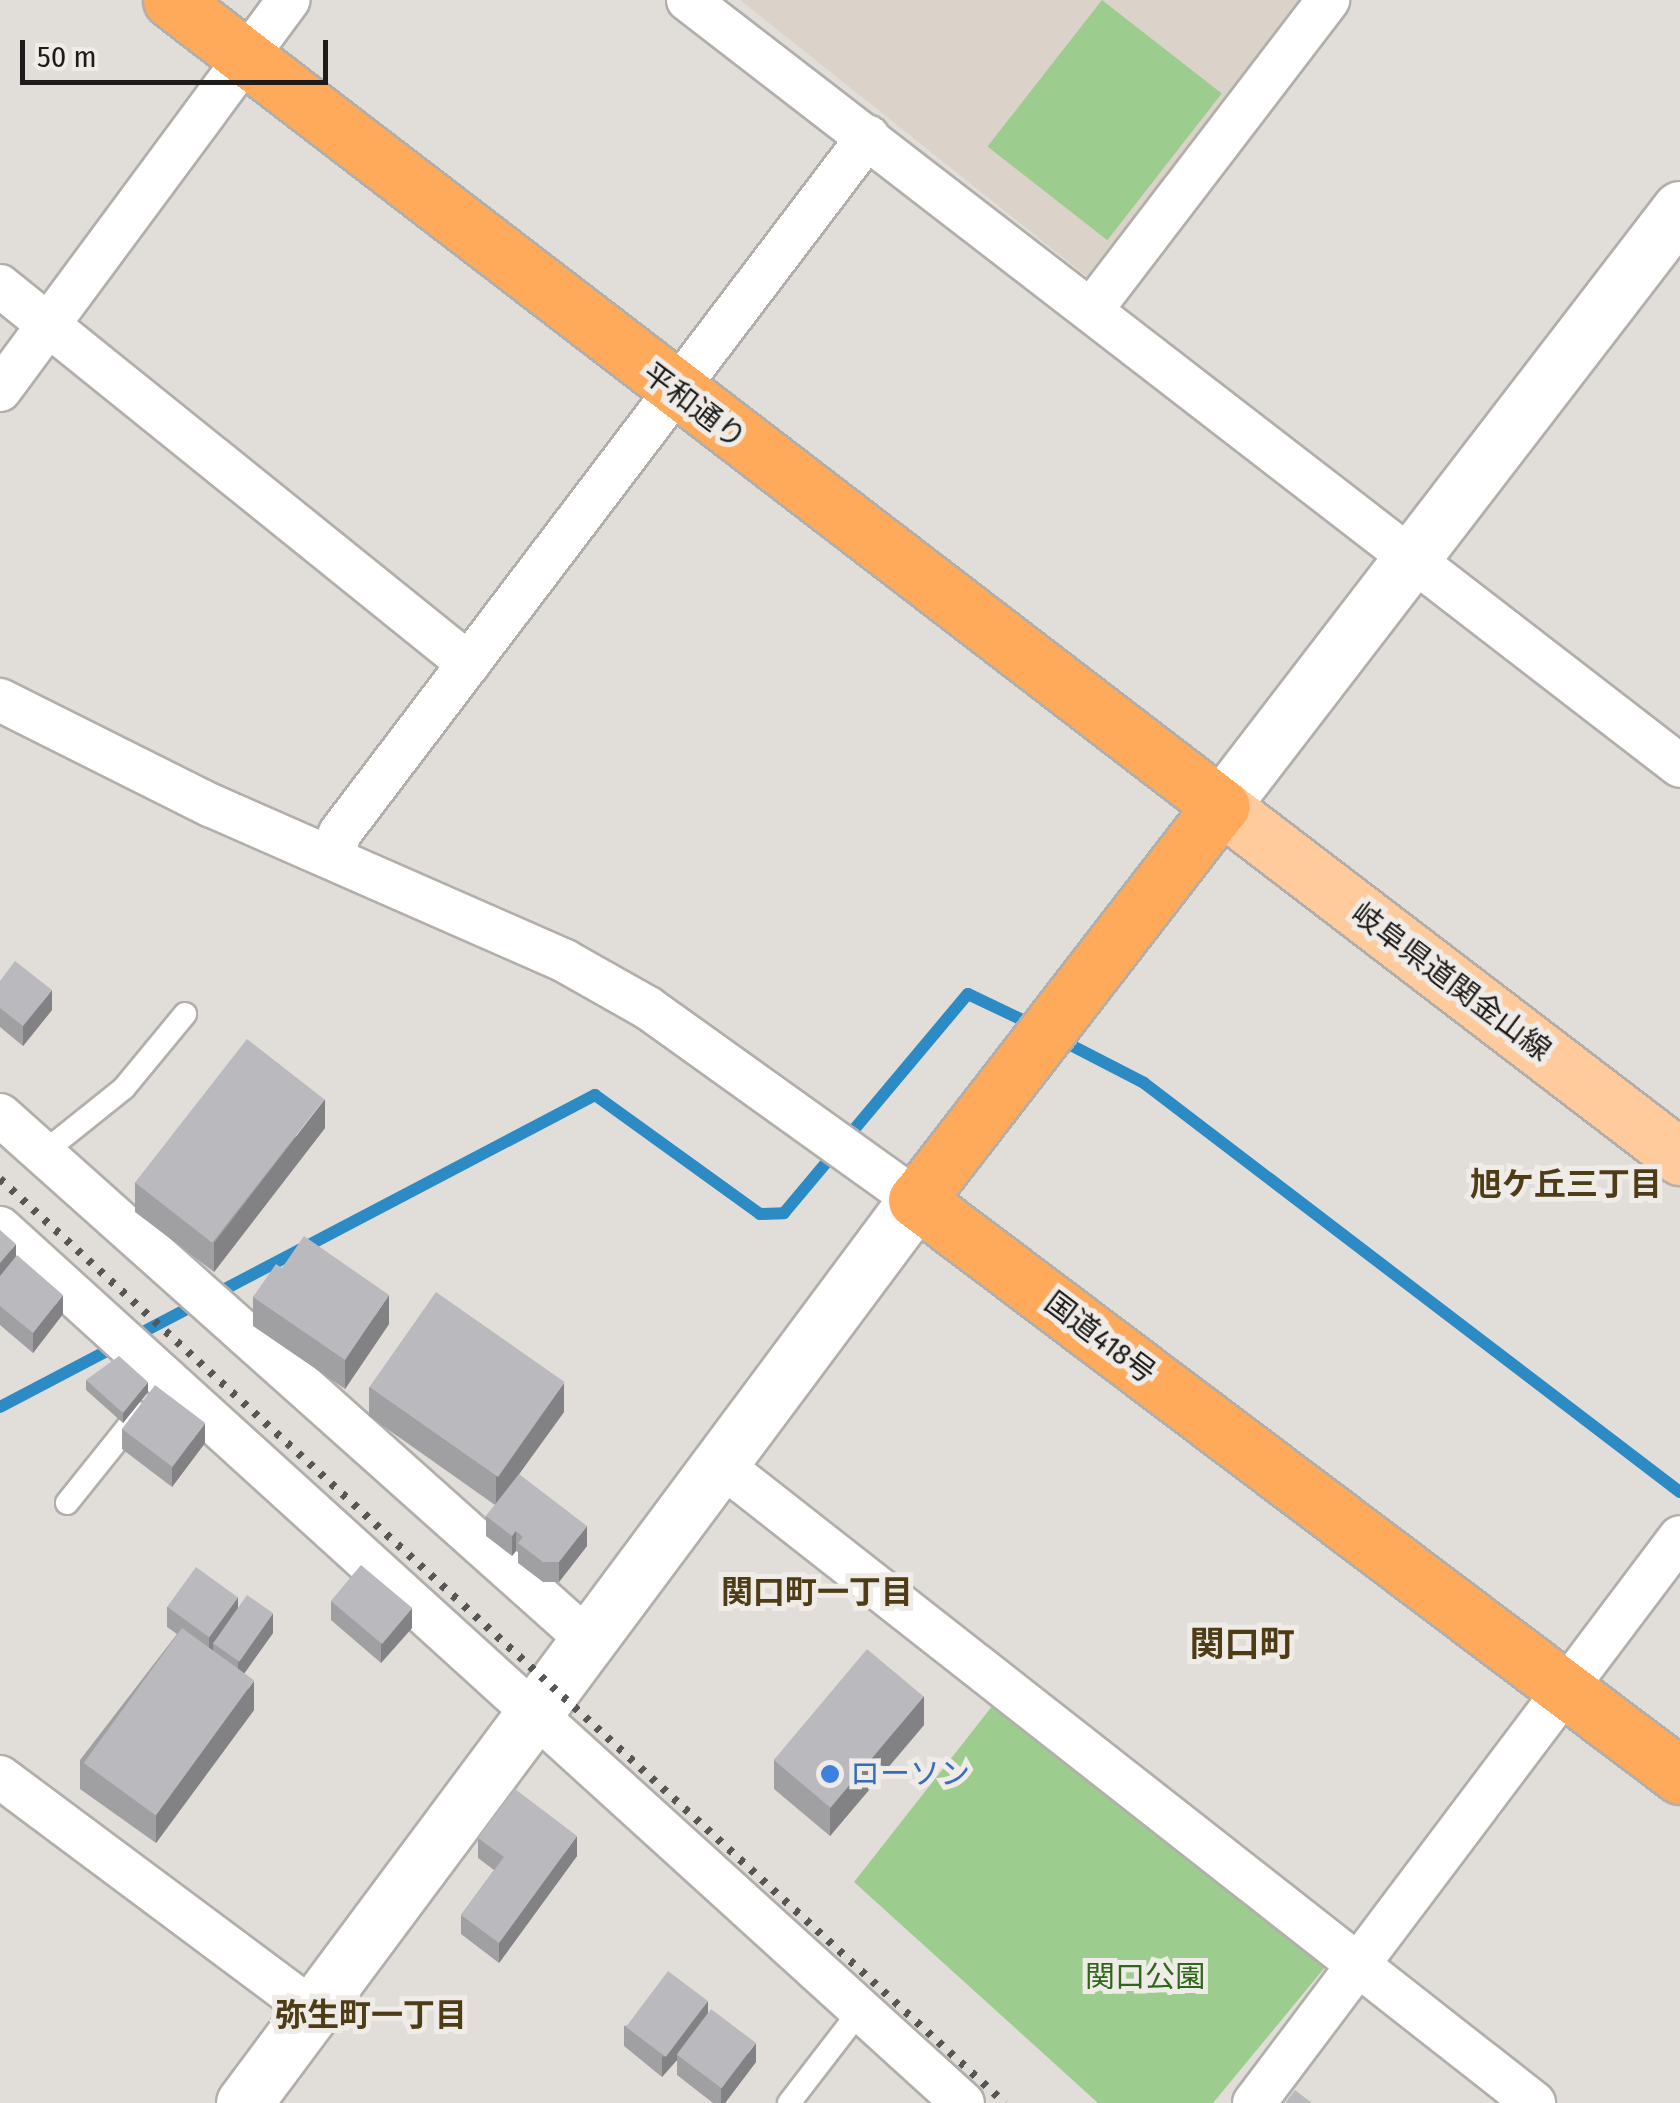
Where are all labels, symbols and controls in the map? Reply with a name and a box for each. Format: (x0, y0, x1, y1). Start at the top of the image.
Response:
scale bar (25, 20, 332, 82)
text: 50 m (37, 39, 97, 75)
street label: 平和通り (635, 356, 753, 456)
street label: 岐阜県道関金山線 (1344, 895, 1558, 1069)
district label: 旭ケ丘三丁目 (1470, 1165, 1662, 1203)
street label: 国道418号 (1037, 1285, 1163, 1391)
district label: 関口町一丁目 (721, 1573, 913, 1611)
district label: 関口町 (1190, 1623, 1294, 1665)
place label: ローソン (850, 1756, 970, 1792)
marker: ローソン (819, 1763, 841, 1785)
park label: 関口公園 (1085, 1959, 1205, 1995)
district label: 弥生町一丁目 (275, 1996, 467, 2034)

